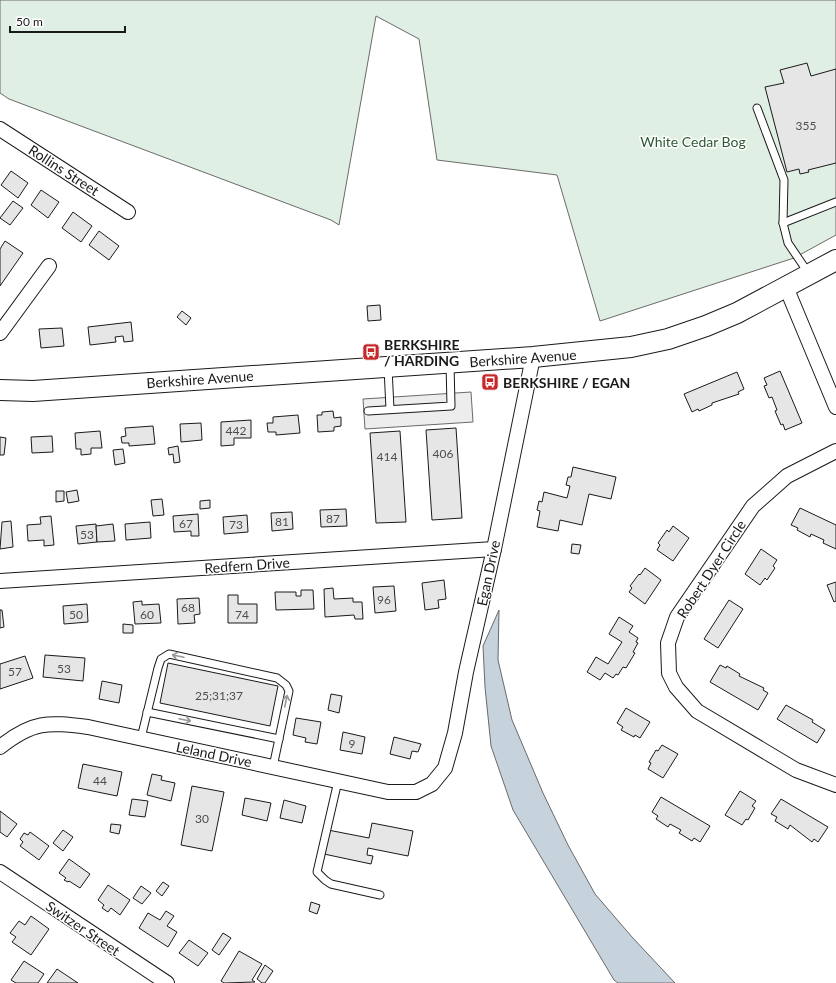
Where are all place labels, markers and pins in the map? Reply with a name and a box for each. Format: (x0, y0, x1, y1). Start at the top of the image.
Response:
place label: BERKSHIRE / HARDING (384, 336, 460, 369)
bus stop icon: BERKSHIRE / HARDING (361, 342, 381, 362)
bus stop icon: BERKSHIRE / EGAN (480, 372, 500, 392)
place label: BERKSHIRE / EGAN (503, 374, 630, 391)

